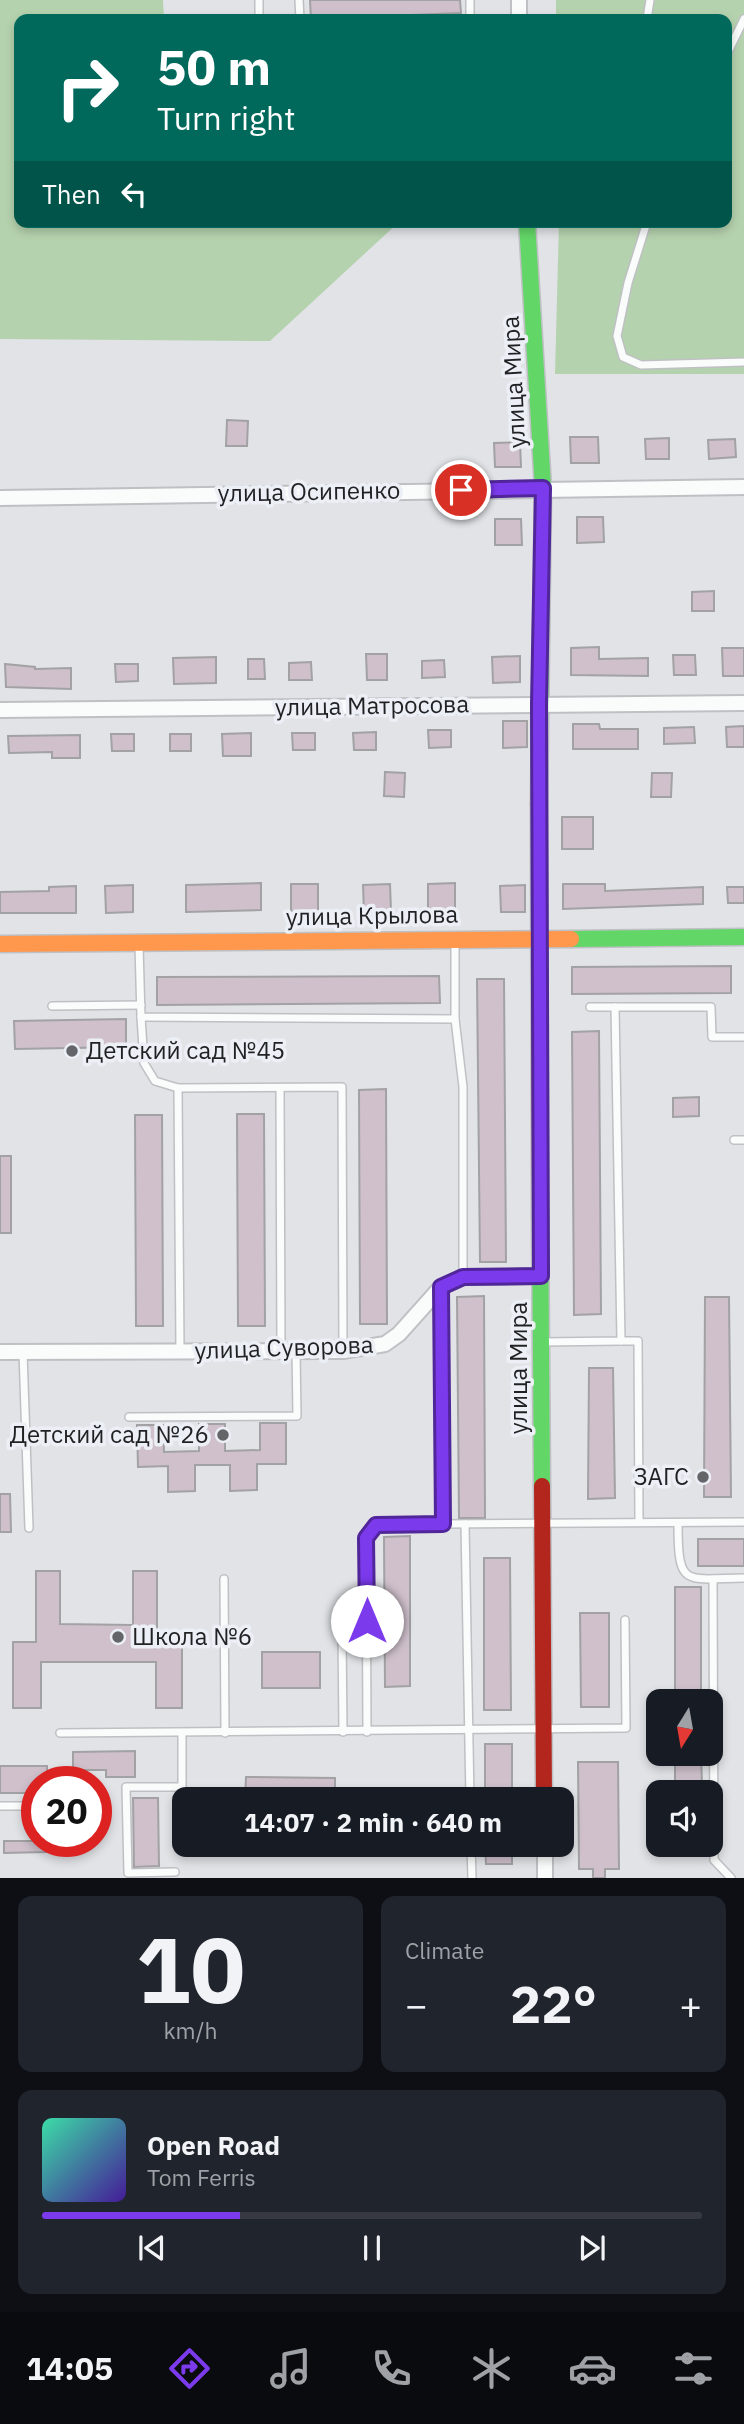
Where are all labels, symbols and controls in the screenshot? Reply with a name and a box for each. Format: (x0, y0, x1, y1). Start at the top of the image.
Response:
text: 50 m (157, 35, 271, 98)
icon: right (42, 42, 133, 133)
text: Turn right (157, 97, 295, 139)
icon: left (115, 175, 153, 213)
text: Then (42, 177, 101, 211)
street label: улица Мира (494, 315, 532, 449)
pin (431, 460, 491, 520)
icon: arrive (442, 471, 480, 509)
street label: улица Осипенко (217, 473, 401, 509)
street label: улица Матросова (275, 687, 469, 723)
street label: улица Крылова (286, 897, 459, 933)
place label: Детский сад №45 (86, 1034, 285, 1066)
marker: Детский сад №45 (64, 1043, 80, 1059)
street label: улица Мира (502, 1302, 534, 1434)
street label: улица Суворова (194, 1328, 374, 1366)
place label: Детский сад №26 (10, 1418, 209, 1450)
marker: Детский сад №26 (215, 1427, 231, 1443)
place label: ЗАГС (634, 1460, 689, 1492)
marker: ЗАГС (695, 1469, 711, 1485)
position arrow (330, 1584, 404, 1658)
place label: Школа №6 (132, 1620, 252, 1652)
marker: Школа №6 (110, 1629, 126, 1645)
north arrow (646, 1689, 723, 1766)
map controls (646, 1689, 723, 1857)
speed limit sign: 20 (21, 1766, 112, 1857)
button: sound (646, 1780, 723, 1857)
text: 14:07 · 2 min · 640 m (244, 1805, 502, 1839)
text: 10 (136, 1910, 245, 2028)
text: Climate (405, 1935, 484, 1965)
text: 22° (510, 1970, 597, 2037)
text: − (405, 1980, 428, 2029)
text: + (679, 1980, 702, 2029)
text: km/h (163, 2015, 218, 2045)
text: Open Road (147, 2128, 280, 2162)
text: Tom Ferris (147, 2162, 256, 2192)
icon: previous (133, 2229, 171, 2267)
icon: pause (353, 2229, 391, 2267)
icon: next (573, 2229, 611, 2267)
icon: directions (165, 2344, 214, 2393)
icon: music (266, 2344, 315, 2393)
icon: phone (367, 2344, 416, 2393)
icon: climate (467, 2344, 516, 2393)
icon: car (568, 2344, 617, 2393)
icon: filters (669, 2344, 718, 2393)
text: 14:05 (26, 2347, 113, 2389)

